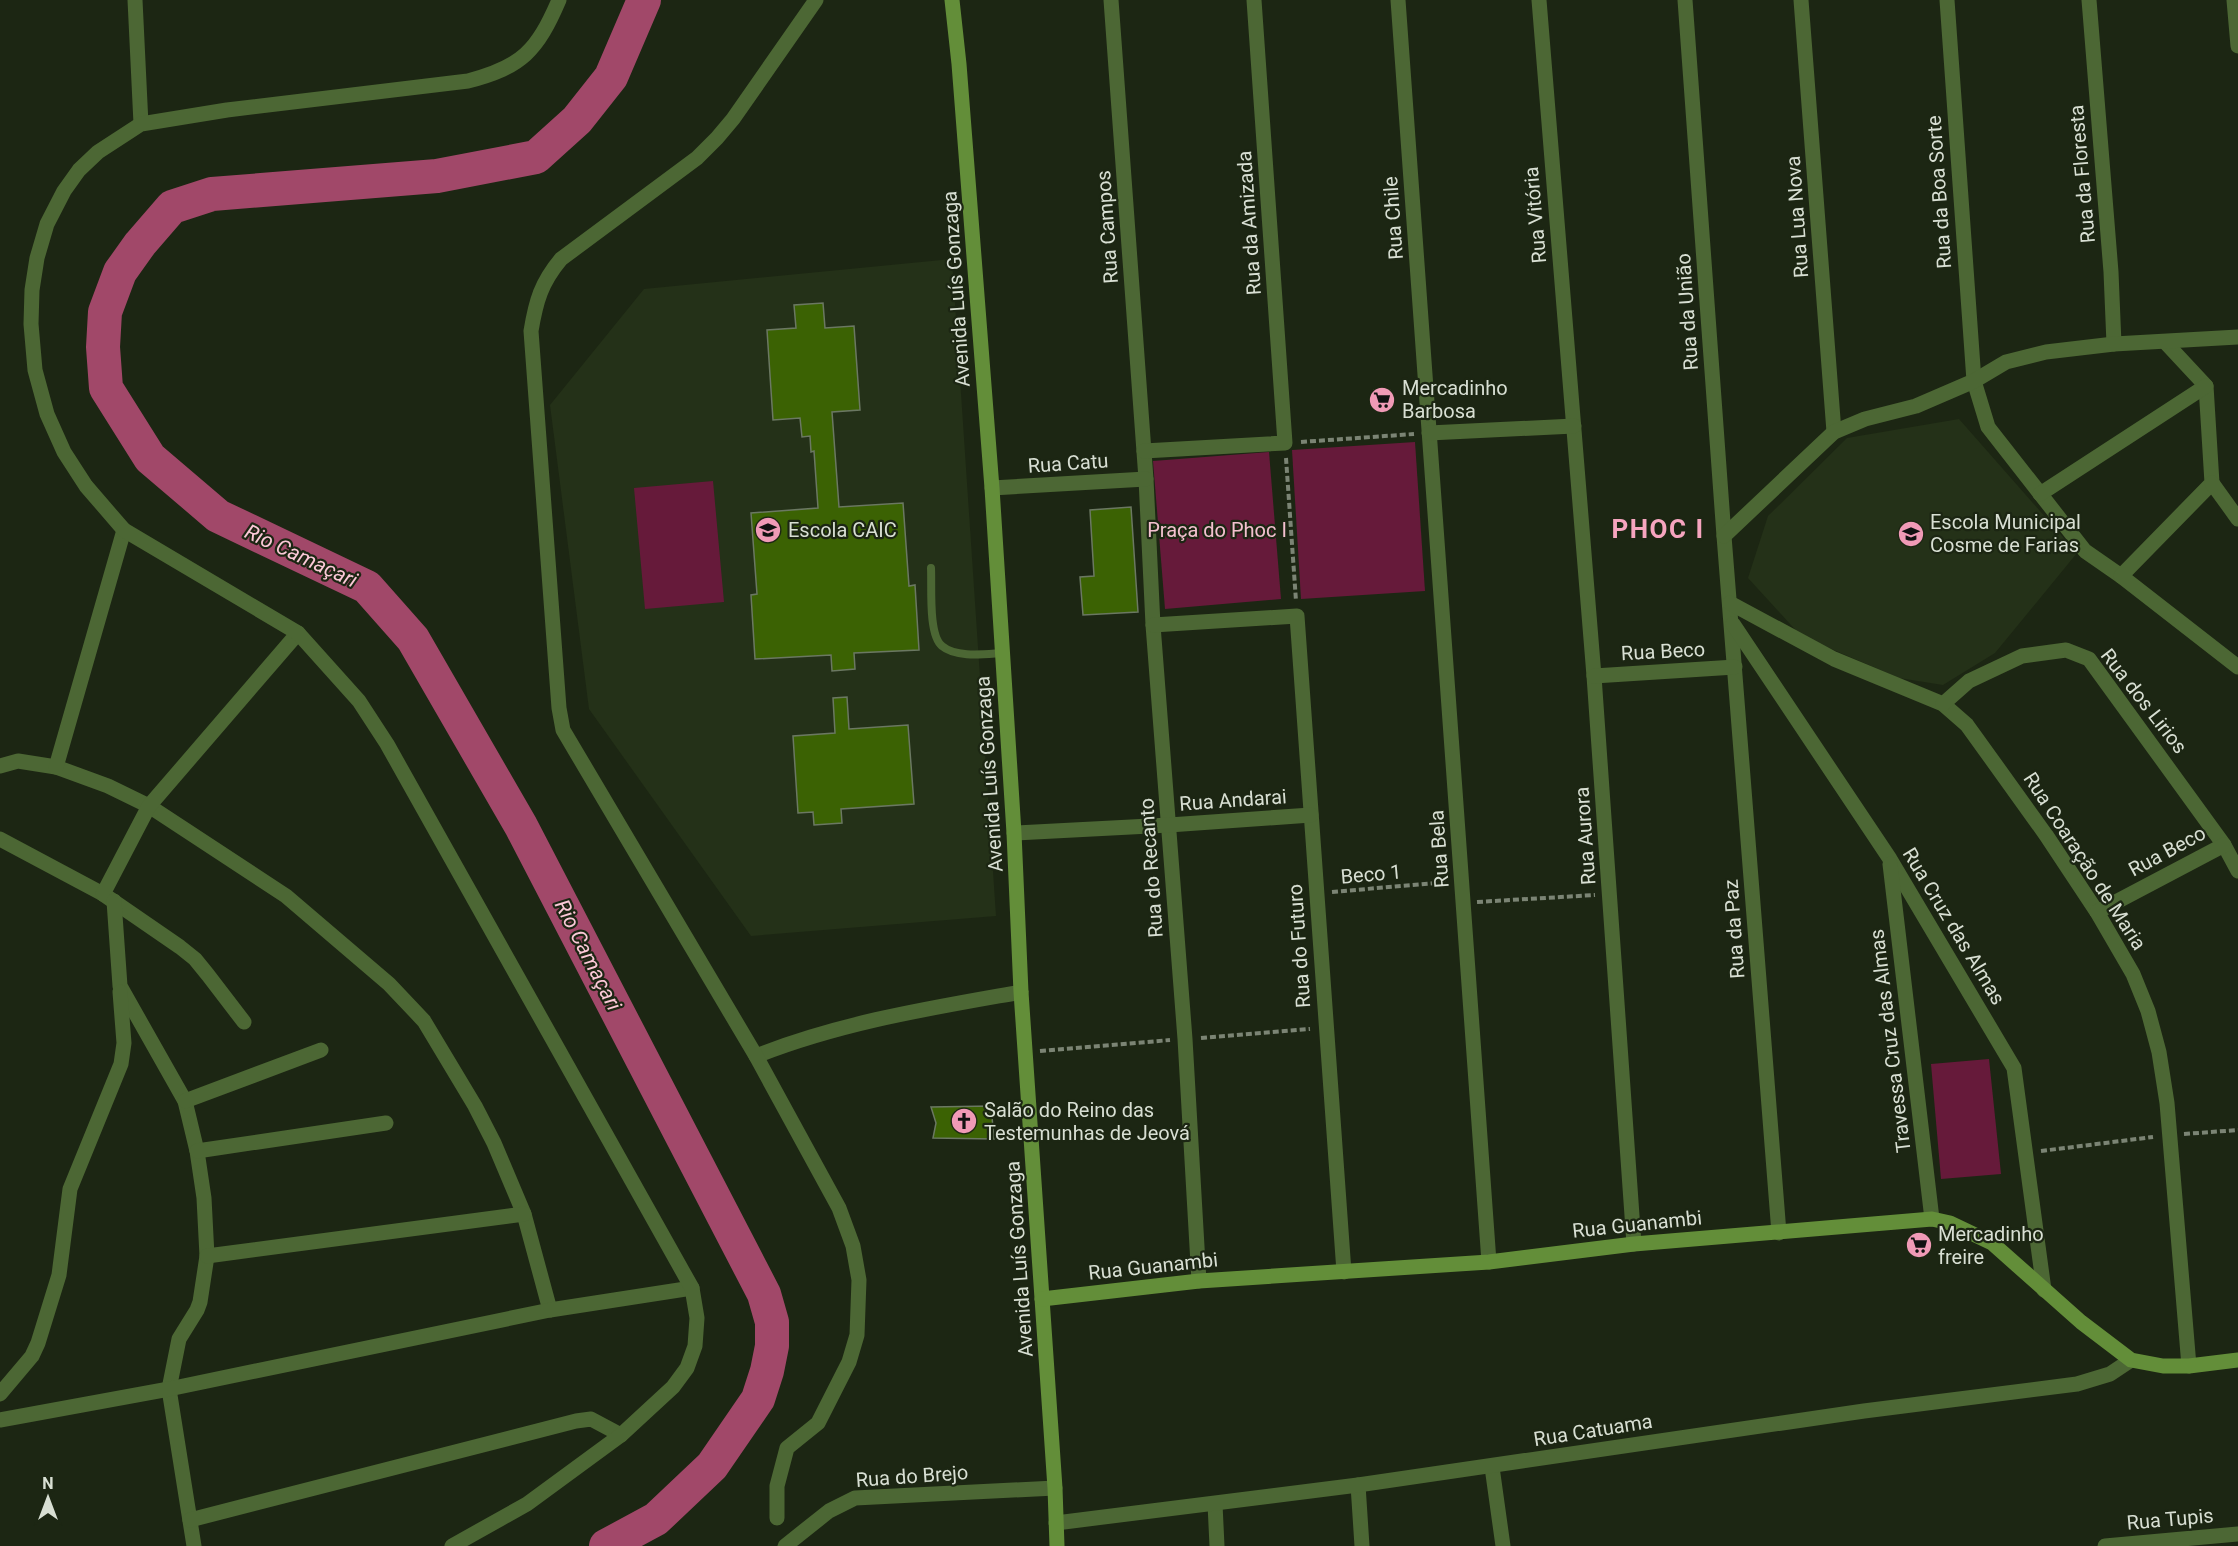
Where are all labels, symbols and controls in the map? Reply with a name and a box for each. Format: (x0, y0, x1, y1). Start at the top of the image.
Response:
street label: Rua da Floresta (2064, 104, 2100, 244)
street label: Rua da Boa Sorte (1922, 114, 1956, 270)
street label: Rua da Amizada (1232, 150, 1266, 296)
street label: Rua Lua Nova (1781, 155, 1813, 279)
street label: Rua Vitória (1519, 166, 1551, 264)
street label: Rua Campos (1091, 170, 1123, 284)
street label: Rua Chile (1378, 175, 1408, 261)
street label: Avenida Luís Gonzaga (937, 190, 975, 388)
street label: Rua da União (1671, 253, 1703, 371)
place label: Mercadinho Barbosa (1402, 376, 1508, 423)
supermarket icon: Mercadinho Barbosa (1367, 385, 1397, 415)
street label: Rua Catu (1027, 448, 1109, 478)
place label: Escola Municipal Cosme de Farias (1930, 510, 2081, 557)
district label: PHOC I (1611, 514, 1705, 544)
school or university icon: Escola CAIC (753, 515, 783, 545)
place label: Escola CAIC (788, 518, 897, 542)
park label: Praça do Phoc I (1147, 518, 1287, 542)
school or university icon: Escola Municipal Cosme de Farias (1896, 519, 1926, 549)
water label: Rio Camaçari (241, 520, 361, 592)
street label: Rua Beco (1620, 637, 1706, 665)
street label: Rua dos Lirios (2096, 644, 2192, 758)
street label: Avenida Luís Gonzaga (970, 675, 1008, 873)
street label: Rua Coaração de Maria (2019, 768, 2151, 954)
street label: Rua Andarai (1179, 784, 1287, 816)
street label: Rua Aurora (1570, 786, 1600, 886)
street label: Rua do Recanto (1134, 797, 1168, 939)
street label: Rua Bela (1424, 809, 1454, 889)
street label: Rua Beco (2124, 821, 2210, 881)
street label: Rua Cruz das Almas (1898, 843, 2010, 1009)
street label: Beco 1 (1339, 859, 1403, 889)
street label: Rua da Paz (1719, 878, 1749, 980)
street label: Rua do Futuro (1283, 883, 1315, 1009)
water label: Rio Camaçari (550, 896, 626, 1014)
street label: Travessa Cruz das Almas (1864, 928, 1916, 1154)
place label: Salão do Reino das Testemunhas de Jeová (984, 1098, 1190, 1145)
church icon: Salão do Reino das Testemunhas de Jeová (949, 1106, 979, 1136)
street label: Avenida Luís Gonzaga (1000, 1160, 1038, 1358)
street label: Rua Guanambi (1571, 1205, 1703, 1243)
place label: Mercadinho freire (1938, 1222, 2044, 1269)
supermarket icon: Mercadinho freire (1904, 1230, 1934, 1260)
street label: Rua Guanambi (1087, 1247, 1219, 1285)
street label: Rua Catuama (1532, 1409, 1654, 1451)
street label: Rua do Brejo (855, 1460, 969, 1492)
north arrow (18, 1468, 78, 1528)
text: N (42, 1474, 54, 1493)
street label: Rua Tupis (2125, 1503, 2215, 1535)

